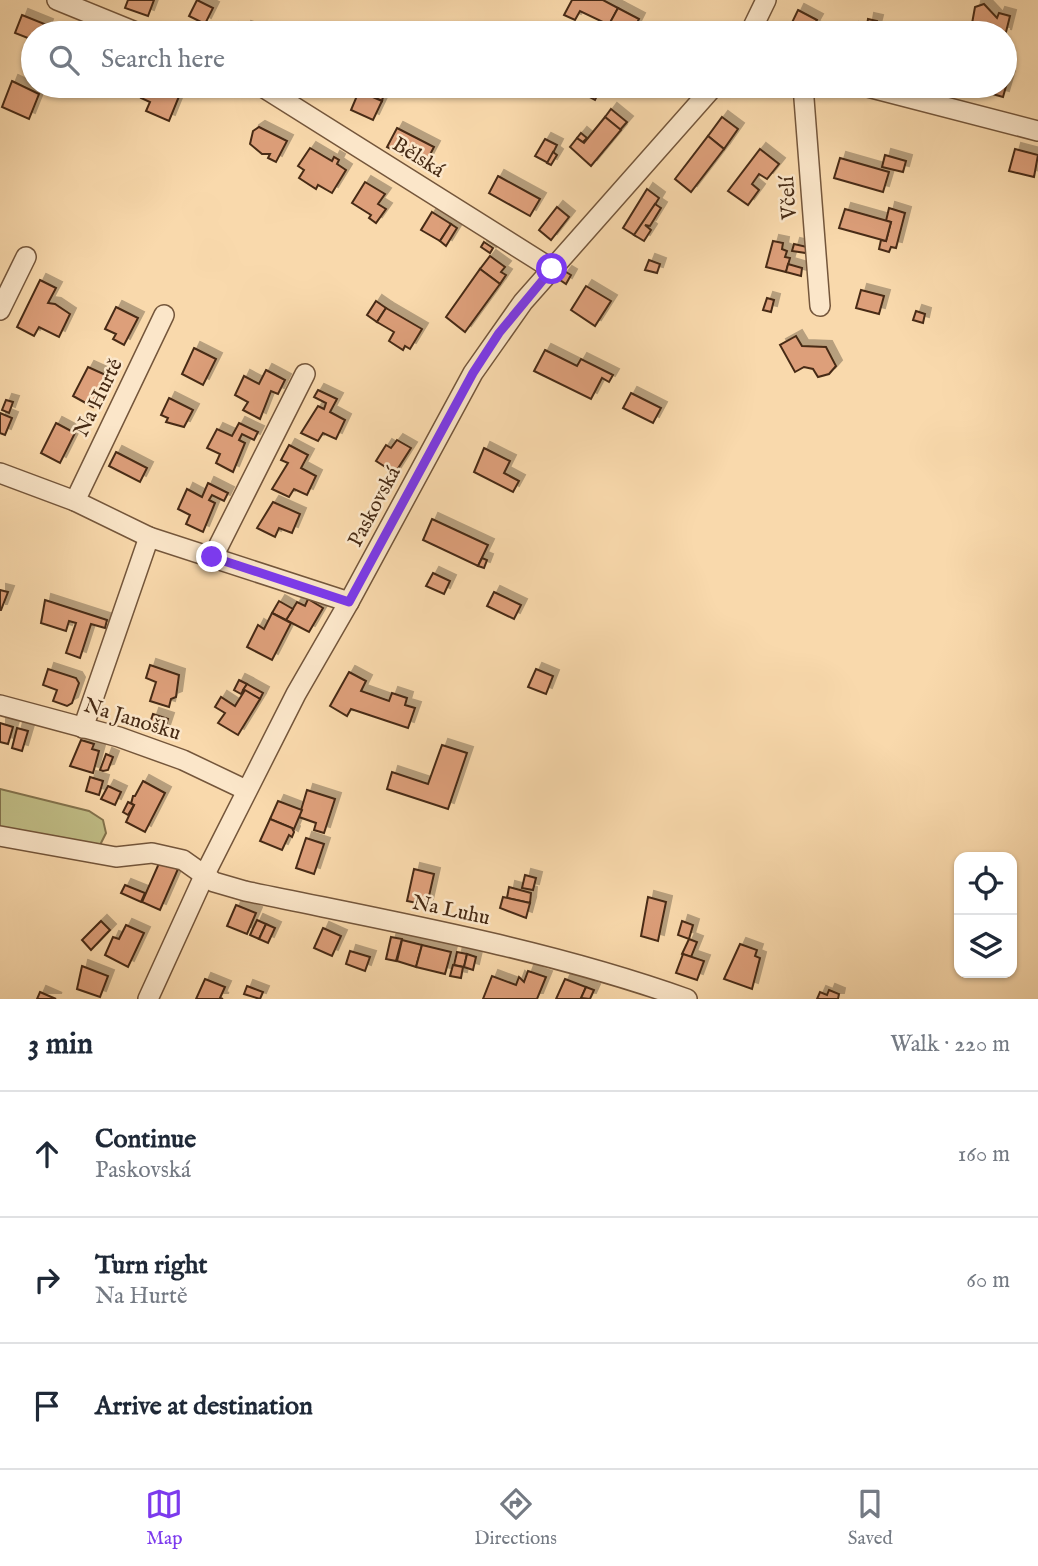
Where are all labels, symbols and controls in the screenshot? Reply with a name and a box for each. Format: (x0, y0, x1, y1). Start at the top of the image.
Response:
search box (21, 21, 1017, 98)
icon: search (45, 41, 83, 79)
text: Search here (101, 43, 225, 76)
street label: Bělská (387, 131, 450, 185)
street label: Včelí (774, 174, 804, 222)
route start (536, 253, 567, 284)
street label: Na Hurtě (68, 354, 130, 442)
street label: Paskovská (343, 461, 408, 552)
route end (196, 541, 227, 572)
street label: Na Janošku (80, 692, 184, 748)
map controls (954, 852, 1017, 978)
button: locate (954, 852, 1017, 915)
street label: Na Luhu (410, 890, 493, 932)
button: layers (954, 915, 1017, 978)
text: 3 min (28, 1026, 93, 1064)
text: Walk · 220 m (890, 1030, 1010, 1059)
text: Continue (95, 1123, 196, 1156)
icon: ahead (28, 1135, 66, 1173)
text: 160 m (958, 1140, 1010, 1169)
text: Paskovská (95, 1156, 191, 1185)
text: Turn right (95, 1249, 208, 1282)
icon: right (28, 1261, 66, 1299)
text: 60 m (966, 1266, 1010, 1295)
text: Na Hurtě (95, 1282, 187, 1311)
icon: arrive (28, 1387, 66, 1425)
text: Arrive at destination (95, 1390, 313, 1423)
tab: Map (145, 1485, 183, 1551)
tab: Directions (474, 1485, 557, 1551)
tab: Saved (848, 1485, 893, 1551)

